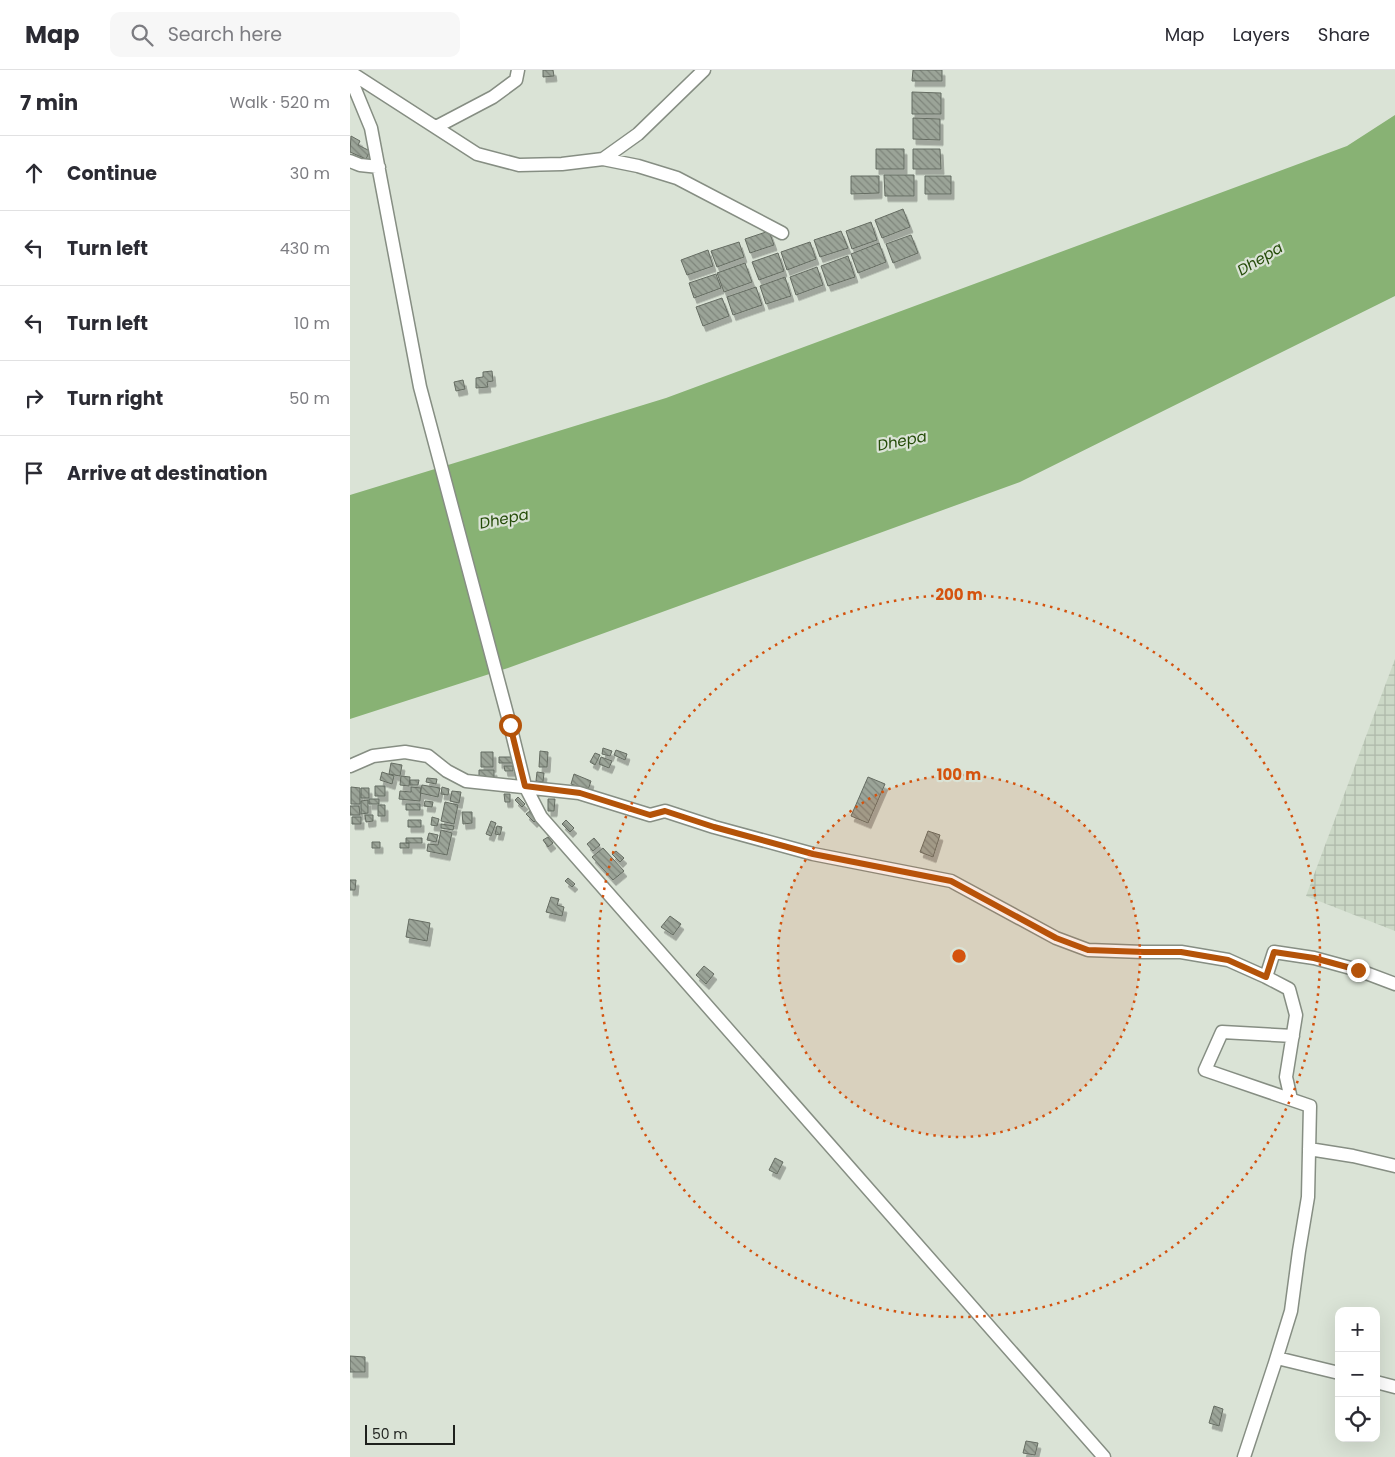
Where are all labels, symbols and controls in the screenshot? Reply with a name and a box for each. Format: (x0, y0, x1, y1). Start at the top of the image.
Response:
search box (110, 12, 460, 57)
text: Map (25, 18, 80, 51)
icon: search (128, 21, 156, 49)
text: Search here (168, 21, 282, 48)
text: Map (1165, 22, 1205, 47)
text: Layers (1233, 22, 1290, 47)
text: Share (1318, 22, 1370, 47)
text: 7 min (20, 88, 78, 117)
text: Walk · 520 m (229, 91, 330, 114)
icon: ahead (20, 159, 48, 187)
text: Continue (67, 160, 157, 187)
text: 30 m (290, 162, 330, 185)
icon: left (20, 234, 48, 262)
text: Turn left (67, 235, 148, 262)
text: 430 m (280, 237, 330, 260)
water label: Dhepa (1233, 237, 1286, 280)
icon: left (20, 309, 48, 337)
text: Turn left (67, 310, 148, 337)
text: 10 m (294, 312, 330, 335)
icon: right (20, 384, 48, 412)
text: Turn right (67, 385, 163, 412)
text: 50 m (289, 387, 330, 410)
water label: Dhepa (875, 425, 928, 456)
icon: arrive (20, 459, 48, 487)
text: Arrive at destination (67, 460, 268, 487)
water label: Dhepa (477, 503, 530, 534)
text: 200 m (935, 584, 983, 605)
route start (499, 714, 522, 737)
text: 100 m (937, 764, 981, 785)
centre of rings (950, 947, 968, 965)
route end (1347, 959, 1370, 982)
map controls (1335, 1307, 1380, 1442)
button: + (1335, 1307, 1380, 1352)
button: − (1335, 1352, 1380, 1397)
button: locate (1335, 1397, 1380, 1442)
scale bar (365, 1422, 455, 1445)
text: 50 m (372, 1424, 408, 1444)

